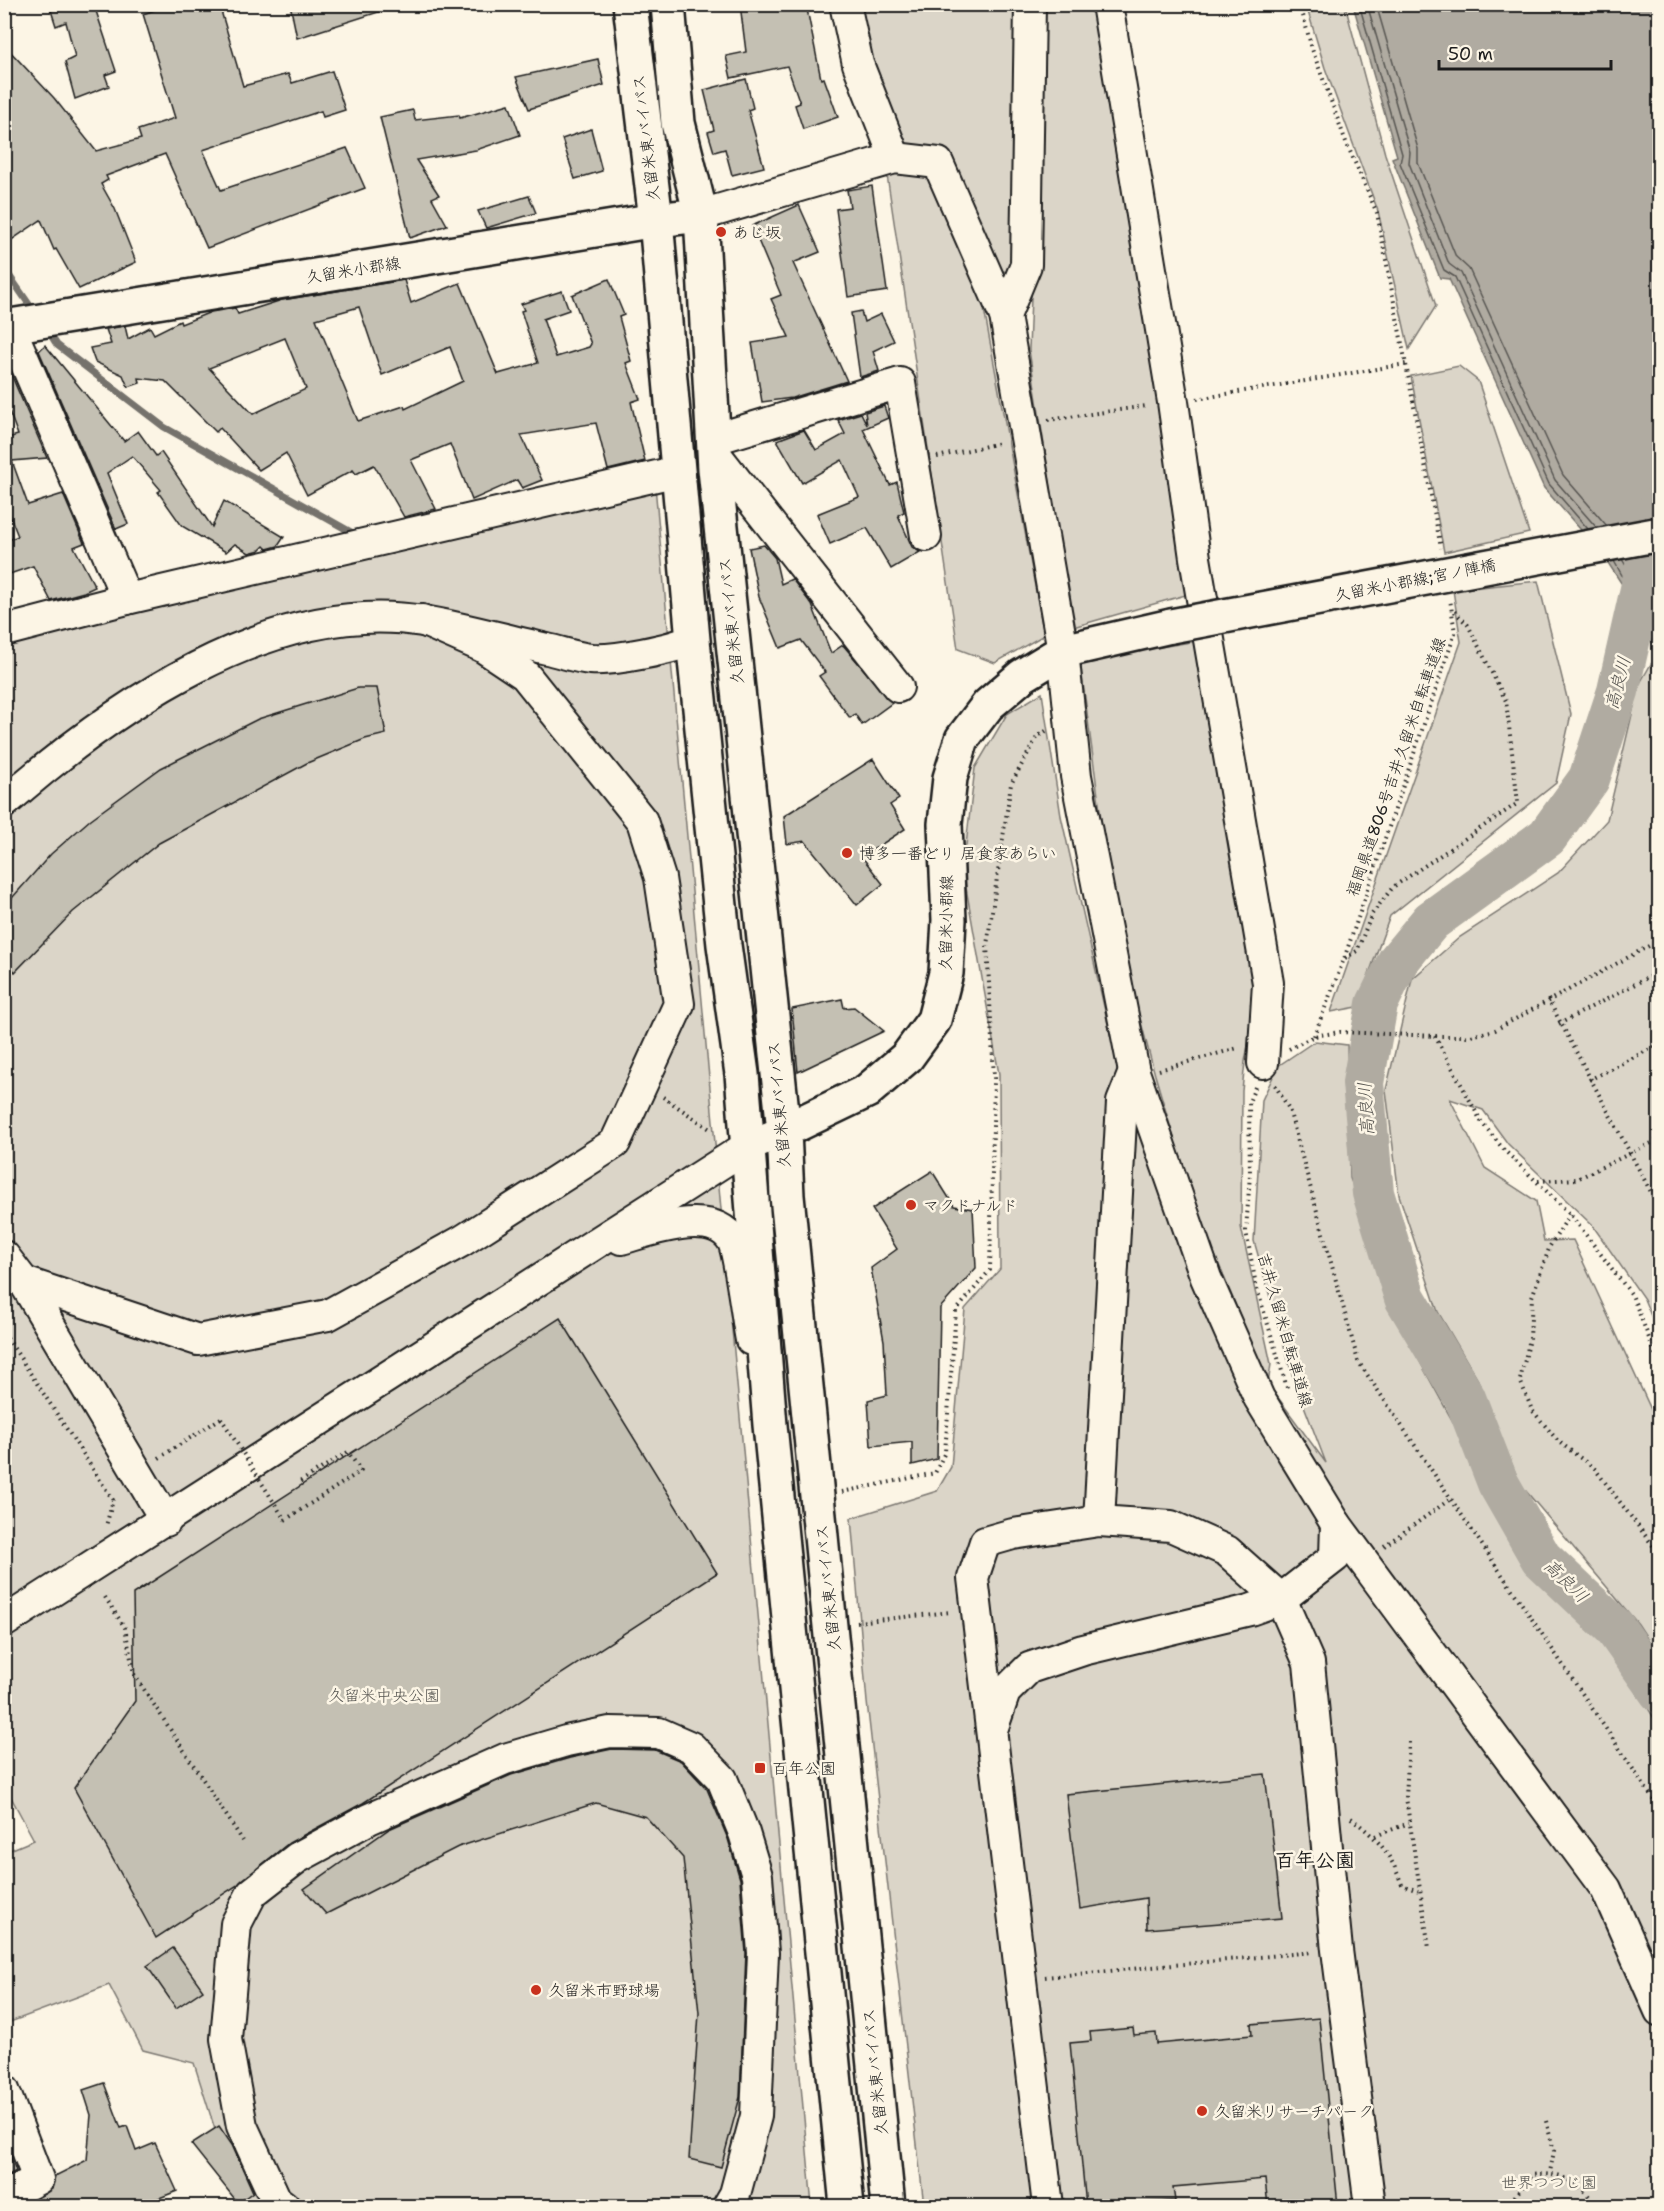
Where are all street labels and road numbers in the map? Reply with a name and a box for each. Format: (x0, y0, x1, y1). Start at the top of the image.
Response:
street label: 久留米東バイパス (628, 73, 664, 203)
street label: 久留米小郡線 (304, 252, 402, 288)
street label: 久留米小郡線;宮ノ陣橋 (1332, 554, 1498, 606)
street label: 久留米東バイパス (714, 556, 748, 686)
street label: 福岡県道806号吉井久留米自転車道線 (1342, 635, 1450, 899)
street label: 久留米小郡線 (935, 875, 957, 971)
street label: 久留米東バイパス (763, 1040, 795, 1170)
street label: 吉井久留米自転車道線 (1253, 1250, 1317, 1410)
street label: 久留米東バイパス (811, 1523, 845, 1653)
street label: 久留米東バイパス (858, 2007, 892, 2137)

